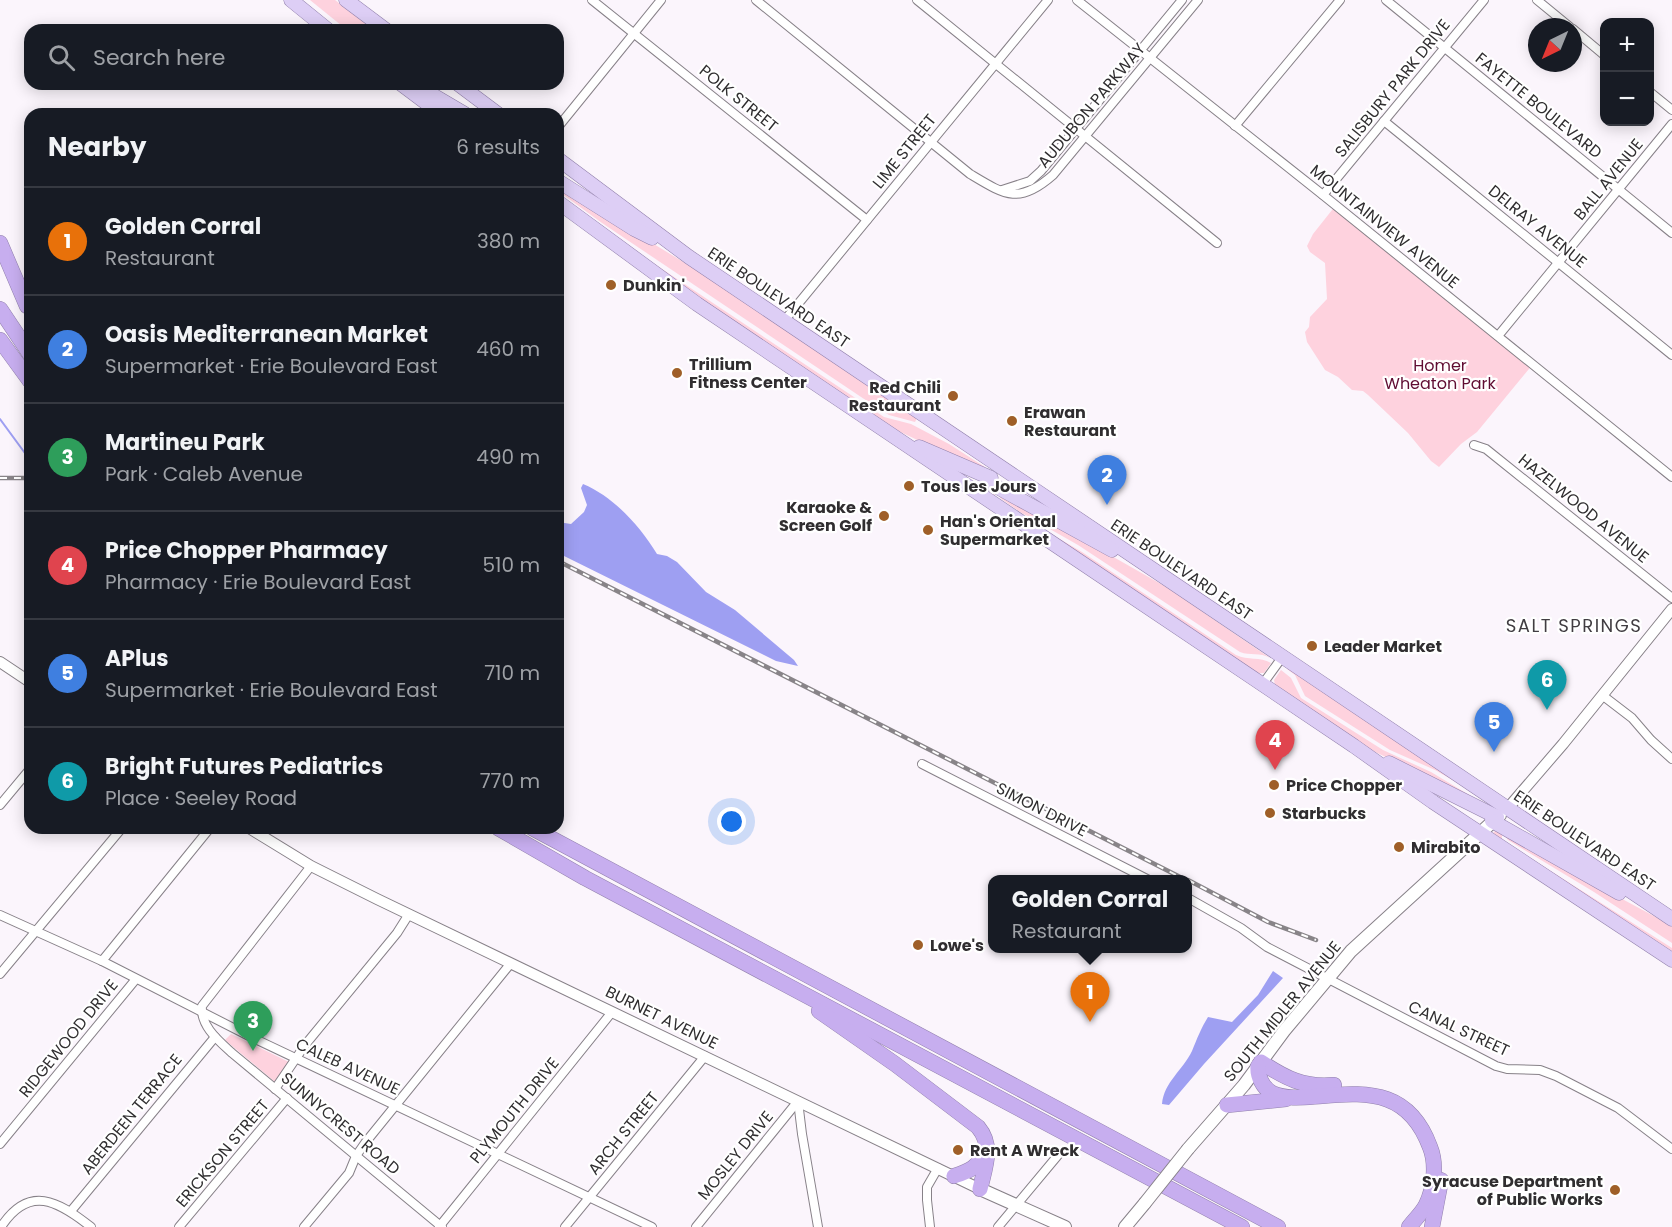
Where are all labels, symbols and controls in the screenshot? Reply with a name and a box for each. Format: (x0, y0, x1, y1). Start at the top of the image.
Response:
street label: SALISBURY PARK DRIVE (1329, 14, 1455, 162)
north arrow (1528, 18, 1582, 72)
map controls (1600, 18, 1654, 126)
button: + (1600, 18, 1654, 72)
search box (24, 24, 564, 90)
street label: AUDUBON PARKWAY (1032, 37, 1151, 173)
icon: search (45, 41, 78, 74)
text: Search here (93, 42, 226, 73)
street label: FAYETTE BOULEVARD (1470, 47, 1607, 164)
street label: POLK STREET (694, 59, 783, 138)
button: − (1600, 72, 1654, 126)
street label: LIME STREET (867, 109, 942, 194)
text: Nearby (48, 129, 146, 165)
text: 6 results (456, 133, 540, 161)
street label: BALL AVENUE (1568, 134, 1648, 225)
street label: MOUNTAINVIEW AVENUE (1305, 159, 1464, 294)
street label: DELRAY AVENUE (1484, 179, 1592, 273)
text: Golden Corral (105, 211, 261, 242)
text: 1 (64, 227, 71, 255)
text: 380 m (477, 227, 540, 255)
street label: ERIE BOULEVARD EAST (703, 241, 854, 354)
text: Restaurant (105, 244, 215, 272)
place label: Dunkin' (623, 274, 685, 297)
marker: Dunkin' (604, 278, 618, 292)
text: Oasis Mediterranean Market (105, 319, 428, 350)
text: 2 (62, 335, 73, 363)
text: 460 m (476, 335, 540, 363)
text: Supermarket · Erie Boulevard East (105, 352, 438, 380)
place label: Trillium Fitness Center (689, 353, 807, 394)
park label: Homer Wheaton Park (1384, 354, 1496, 395)
marker: Trillium Fitness Center (670, 366, 684, 380)
place label: Red Chili Restaurant (849, 376, 941, 417)
marker: Red Chili Restaurant (946, 389, 960, 403)
place label: Erawan Restaurant (1024, 401, 1116, 442)
marker: Erawan Restaurant (1005, 414, 1019, 428)
text: Martineu Park (105, 427, 265, 458)
text: 3 (61, 443, 74, 471)
text: 490 m (476, 443, 540, 471)
street label: HAZELWOOD AVENUE (1513, 448, 1654, 568)
pin: 2 (1088, 456, 1126, 505)
text: Park · Caleb Avenue (105, 460, 303, 488)
place label: Tous les Jours (921, 475, 1037, 498)
marker: Tous les Jours (902, 479, 916, 493)
place label: Karaoke & Screen Golf (779, 496, 872, 537)
marker: Karaoke & Screen Golf (877, 509, 891, 523)
place label: Han's Oriental Supermarket (940, 510, 1056, 551)
street label: ERIE BOULEVARD EAST (1106, 513, 1257, 626)
marker: Han's Oriental Supermarket (921, 523, 935, 537)
text: Price Chopper Pharmacy (105, 535, 388, 566)
text: 4 (61, 551, 74, 579)
text: 510 m (483, 551, 540, 579)
text: Pharmacy · Erie Boulevard East (105, 568, 411, 596)
district label: SALT SPRINGS (1506, 613, 1642, 638)
place label: Leader Market (1324, 635, 1442, 658)
marker: Leader Market (1305, 639, 1319, 653)
text: APlus (105, 643, 169, 674)
text: 5 (61, 659, 74, 687)
text: 710 m (484, 659, 540, 687)
pin: 6 (1528, 660, 1566, 710)
text: Supermarket · Erie Boulevard East (105, 676, 438, 704)
pin: 5 (1474, 702, 1514, 752)
pin: 4 (1256, 720, 1294, 770)
text: Bright Futures Pediatrics (105, 751, 383, 782)
text: 6 (61, 767, 74, 795)
text: 770 m (480, 767, 540, 795)
place label: Price Chopper (1286, 774, 1402, 797)
street label: SIMON DRIVE (992, 777, 1091, 842)
marker: Price Chopper (1267, 778, 1281, 792)
text: Place · Seeley Road (105, 784, 297, 812)
street label: ERIE BOULEVARD EAST (1509, 784, 1660, 897)
place label: Starbucks (1282, 802, 1366, 825)
marker: Starbucks (1263, 806, 1277, 820)
your location (717, 807, 746, 836)
place label: Mirabito (1411, 836, 1480, 859)
marker: Mirabito (1392, 840, 1406, 854)
popup (988, 875, 1192, 953)
text: Golden Corral (1012, 884, 1168, 915)
text: Restaurant (1012, 917, 1122, 945)
place label: Lowe's (930, 934, 984, 957)
street label: SOUTH MIDLER AVENUE (1218, 936, 1346, 1087)
marker: Lowe's (911, 938, 925, 952)
pin: 1 (1070, 972, 1110, 1022)
street label: RIDGEWOOD DRIVE (14, 974, 123, 1102)
street label: BURNET AVENUE (602, 980, 722, 1055)
street label: CANAL STREET (1404, 995, 1513, 1062)
pin: 3 (234, 1002, 272, 1051)
street label: CALEB AVENUE (292, 1032, 404, 1101)
street label: ABERDEEN TERRACE (75, 1049, 187, 1180)
street label: PLYMOUTH DRIVE (464, 1052, 564, 1168)
street label: SUNNYCREST ROAD (276, 1067, 405, 1180)
street label: ARCH STREET (583, 1087, 664, 1180)
street label: ERICKSON STREET (170, 1094, 275, 1212)
street label: MOSLEY DRIVE (692, 1106, 778, 1205)
place label: Rent A Wreck (970, 1139, 1079, 1162)
marker: Rent A Wreck (951, 1143, 965, 1157)
place label: Syracuse Department of Public Works (1422, 1170, 1603, 1211)
marker: Syracuse Department of Public Works (1608, 1183, 1622, 1197)

